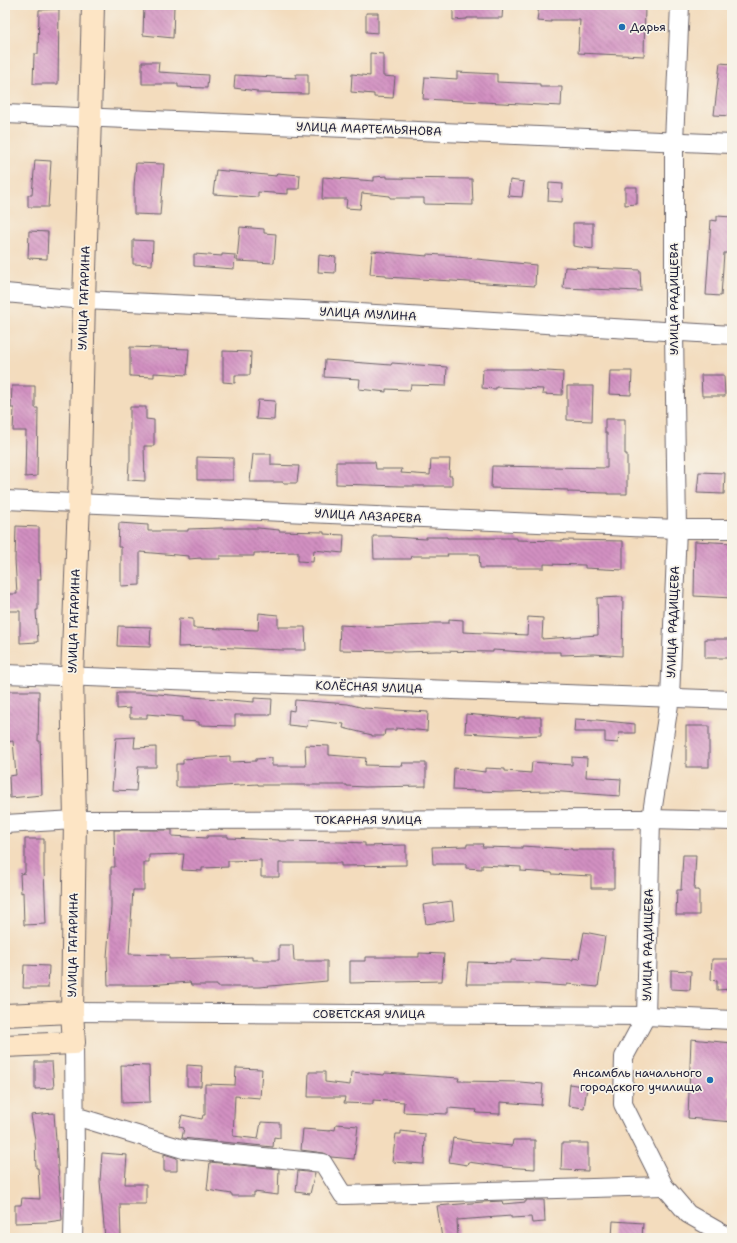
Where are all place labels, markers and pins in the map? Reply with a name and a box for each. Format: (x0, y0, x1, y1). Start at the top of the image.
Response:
place label: Дарья (630, 19, 666, 35)
marker: Дарья (617, 22, 627, 32)
place label: Ансамбль начального городского училища (572, 1065, 703, 1095)
marker: Ансамбль начального городского училища (705, 1075, 715, 1085)

